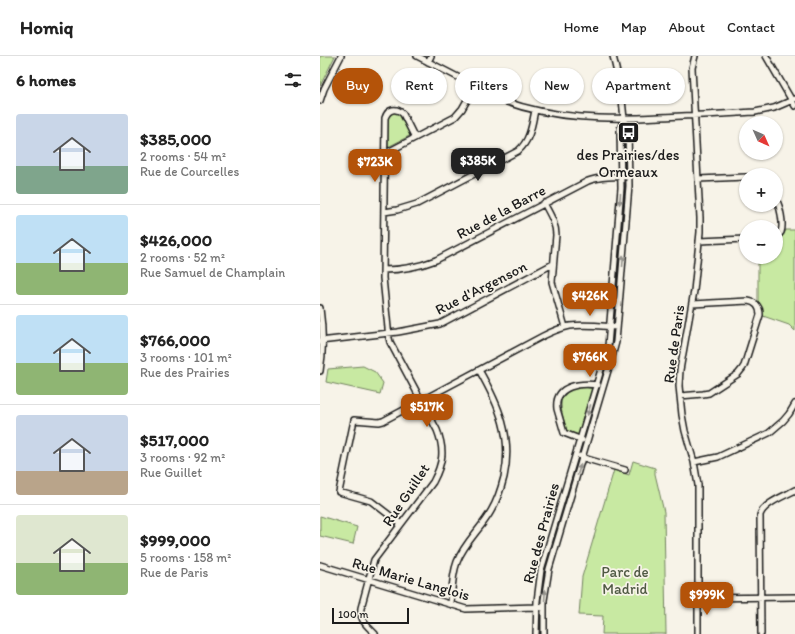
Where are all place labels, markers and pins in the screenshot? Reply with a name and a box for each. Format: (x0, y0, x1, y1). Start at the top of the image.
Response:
bus stop icon: des Prairies/des Ormeaux (615, 119, 641, 145)
place label: des Prairies/des Ormeaux (576, 146, 680, 181)
pin: $385K (450, 148, 506, 182)
pin: $723K (347, 149, 403, 183)
pin: $426K (562, 283, 618, 317)
pin: $766K (562, 344, 618, 378)
pin: $517K (399, 394, 455, 428)
pin: $999K (679, 582, 735, 616)

